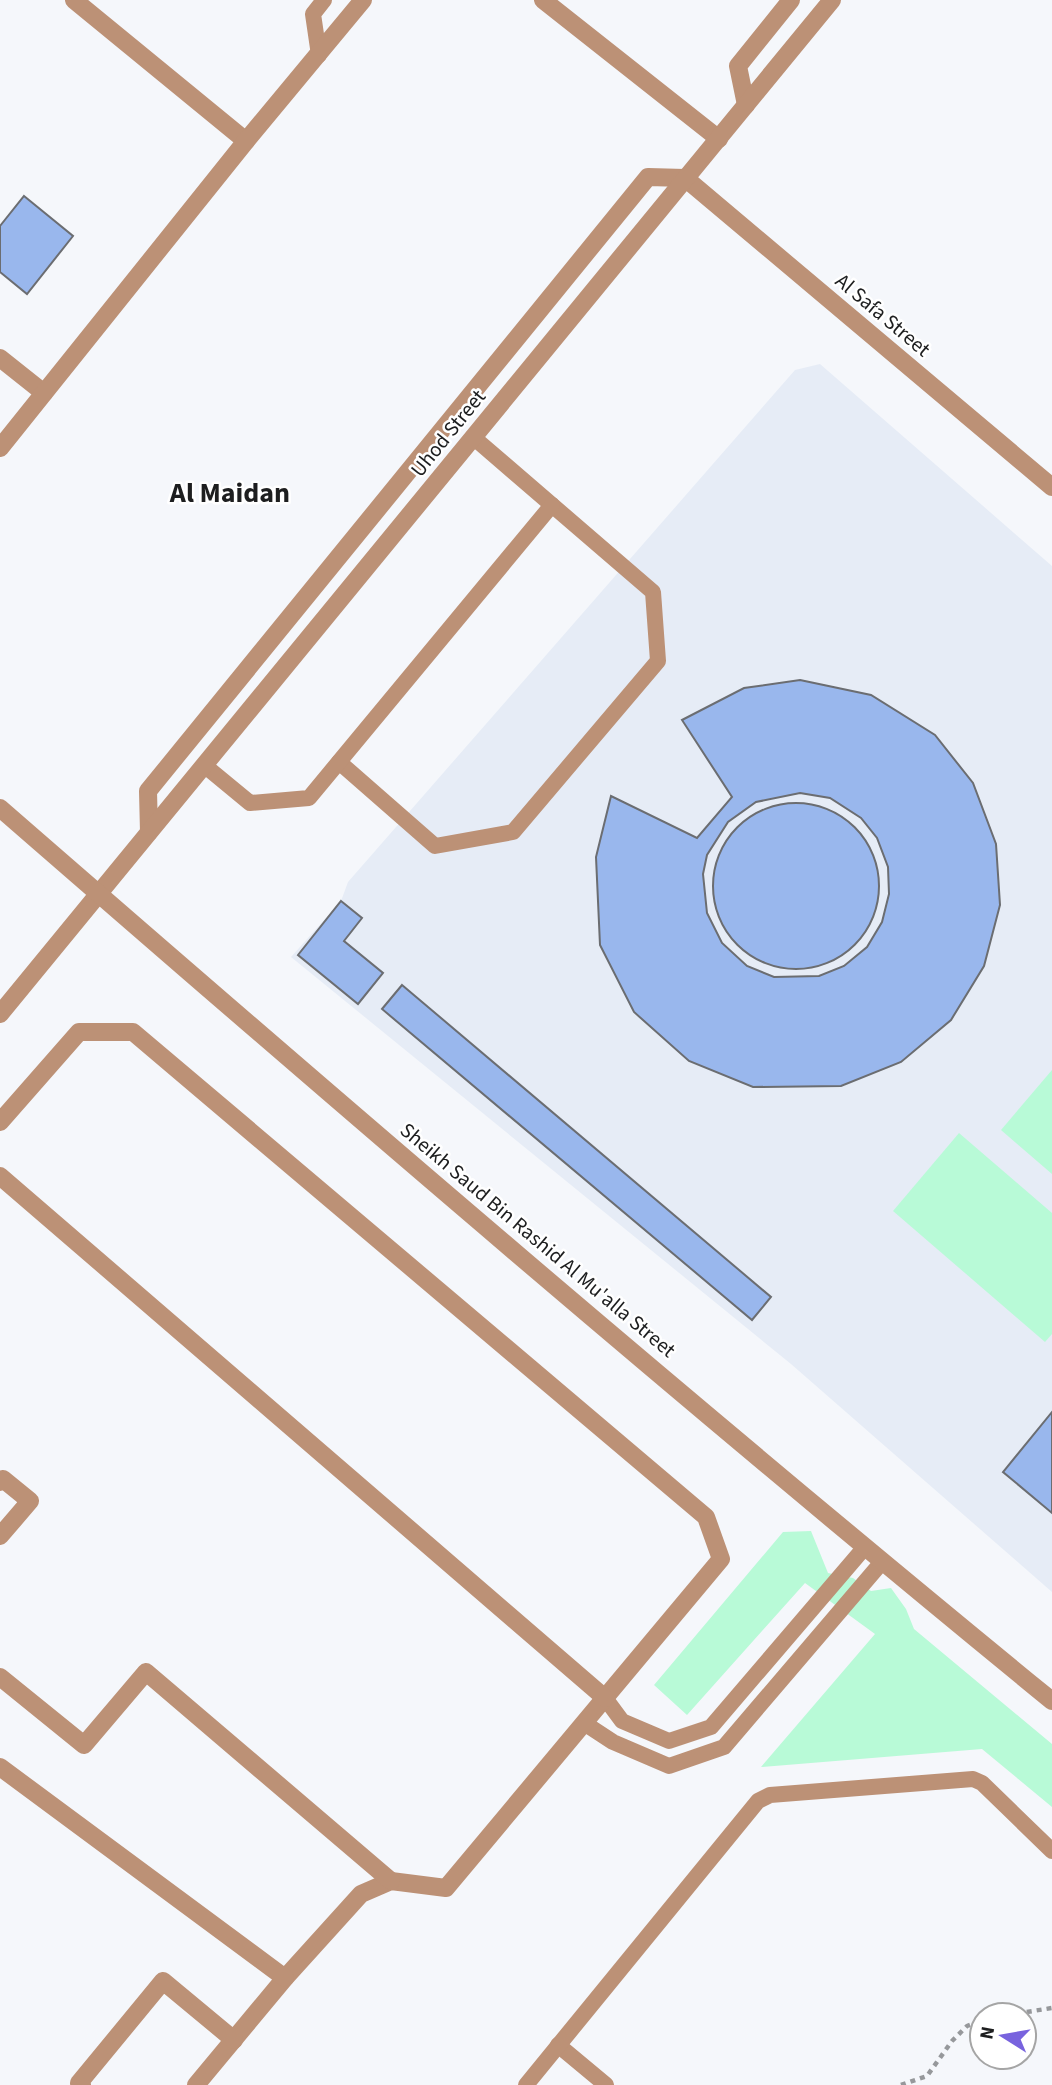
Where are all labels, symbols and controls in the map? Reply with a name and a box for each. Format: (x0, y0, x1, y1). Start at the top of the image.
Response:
street label: Al Safa Street (829, 266, 937, 364)
street label: Uhod Street (403, 383, 493, 483)
district label: Al Maidan (169, 473, 290, 513)
street label: Sheikh Saud Bin Rashid Al Mu'alla Street (394, 1115, 682, 1365)
north arrow (968, 2001, 1038, 2071)
text: N (973, 2024, 1002, 2042)

